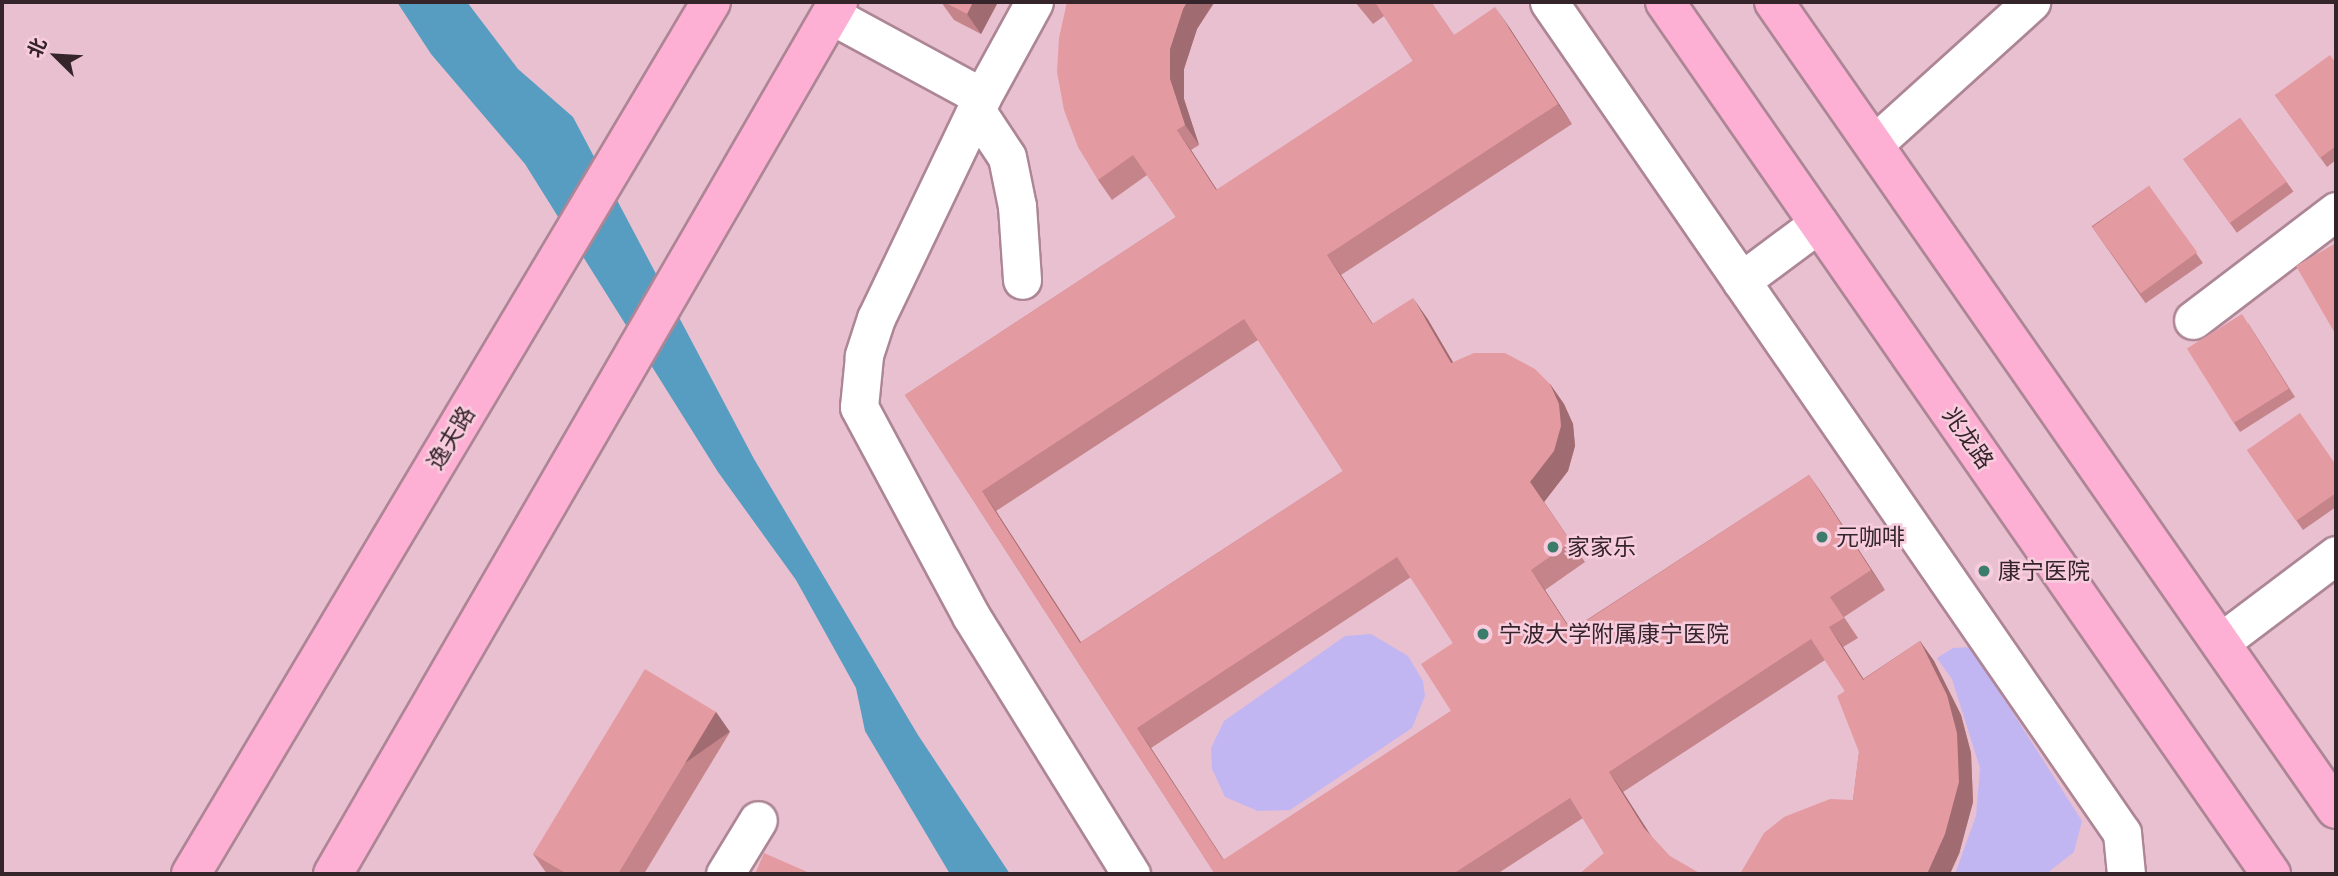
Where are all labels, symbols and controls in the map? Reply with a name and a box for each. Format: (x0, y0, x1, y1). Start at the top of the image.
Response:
north arrow (21, 21, 91, 91)
text: 北 (23, 34, 51, 61)
street label: 逸夫路 (421, 401, 481, 475)
street label: 兆龙路 (1937, 402, 1999, 474)
place label: 元咖啡 (1836, 523, 1905, 551)
marker: 元咖啡 (1814, 529, 1830, 545)
place label: 家家乐 (1567, 533, 1636, 561)
marker: 家家乐 (1545, 539, 1561, 555)
place label: 康宁医院 (1998, 557, 2090, 585)
marker: 康宁医院 (1976, 563, 1992, 579)
place label: 宁波大学附属康宁医院 (1499, 620, 1729, 648)
marker: 宁波大学附属康宁医院 (1473, 624, 1493, 644)

